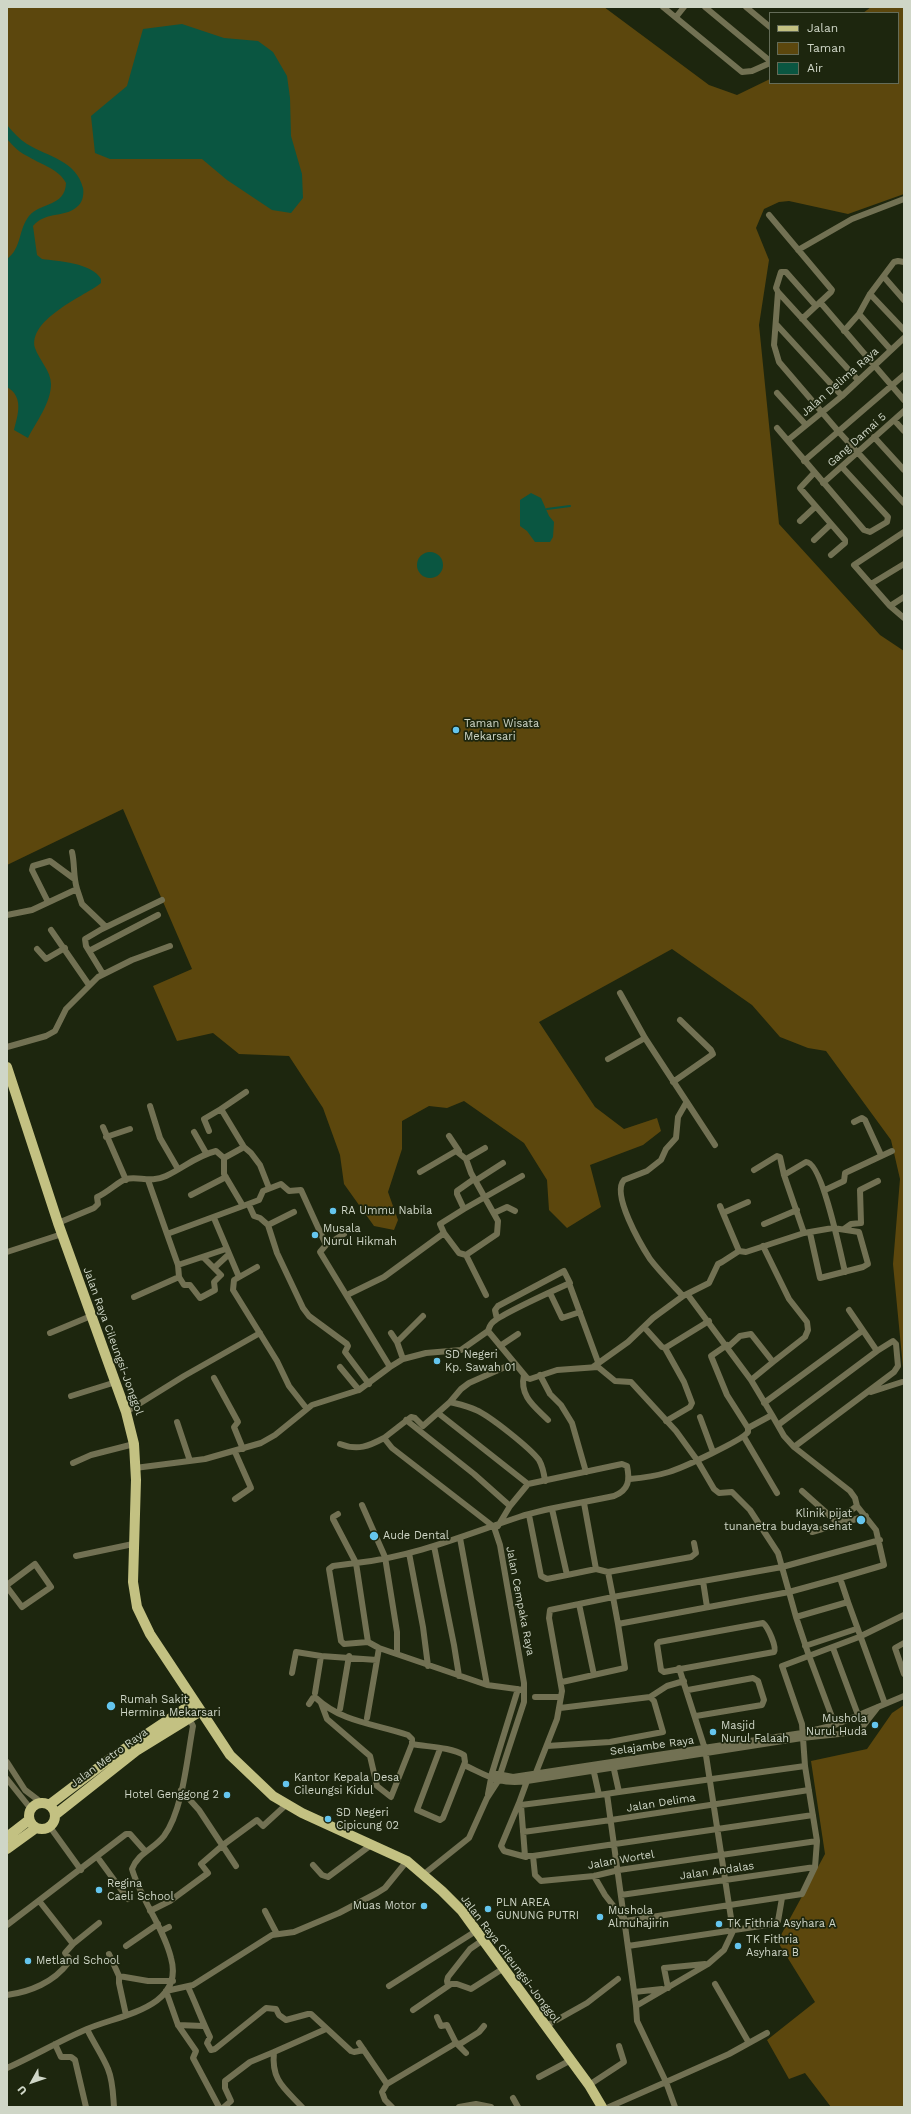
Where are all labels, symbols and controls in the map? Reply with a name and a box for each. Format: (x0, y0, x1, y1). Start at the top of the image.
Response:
legend (769, 12, 899, 84)
text: Jalan (807, 21, 838, 35)
text: Taman (807, 41, 845, 55)
text: Air (807, 61, 823, 75)
street label: Jalan Delima Raya (799, 345, 881, 419)
street label: Gang Damai 5 (825, 410, 889, 470)
place label: Taman Wisata Mekarsari (464, 717, 539, 743)
marker: Taman Wisata Mekarsari (451, 725, 461, 735)
place label: RA Ummu Nabila (341, 1204, 432, 1218)
marker: RA Ummu Nabila (328, 1206, 338, 1216)
place label: Musala Nurul Hikmah (323, 1222, 397, 1248)
marker: Musala Nurul Hikmah (310, 1230, 320, 1240)
street label: Jalan Raya Cileungsi-Jonggol (80, 1265, 146, 1417)
place label: SD Negeri Kp. Sawah 01 (445, 1348, 516, 1374)
marker: SD Negeri Kp. Sawah 01 (432, 1356, 442, 1366)
place label: Klinik pijat tunanetra budaya sehat (724, 1507, 852, 1533)
marker: Klinik pijat tunanetra budaya sehat (855, 1514, 867, 1526)
place label: Aude Dental (383, 1529, 449, 1543)
marker: Aude Dental (368, 1530, 380, 1542)
street label: Jalan Cempaka Raya (503, 1545, 537, 1657)
place label: Rumah Sakit Hermina Mekarsari (120, 1693, 221, 1719)
marker: Rumah Sakit Hermina Mekarsari (105, 1700, 117, 1712)
place label: Mushola Nurul Huda (806, 1712, 867, 1738)
place label: Masjid Nurul Falaah (721, 1719, 789, 1745)
marker: Mushola Nurul Huda (870, 1720, 880, 1730)
street label: Jalan Metro Raya (68, 1726, 150, 1790)
marker: Masjid Nurul Falaah (708, 1727, 718, 1737)
street label: Selajambe Raya (609, 1734, 695, 1758)
place label: Kantor Kepala Desa Cileungsi Kidul (294, 1771, 399, 1797)
marker: Kantor Kepala Desa Cileungsi Kidul (281, 1779, 291, 1789)
place label: Hotel Genggong 2 (124, 1788, 219, 1802)
marker: Hotel Genggong 2 (222, 1790, 232, 1800)
street label: Jalan Delima (626, 1791, 696, 1815)
place label: SD Negeri Cipicung 02 (336, 1806, 399, 1832)
marker: SD Negeri Cipicung 02 (323, 1814, 333, 1824)
street label: Jalan Wortel (587, 1848, 655, 1872)
street label: Jalan Andalas (679, 1859, 755, 1883)
place label: Regina Caeli School (107, 1877, 174, 1903)
marker: Regina Caeli School (94, 1885, 104, 1895)
street label: Jalan Raya Cileungsi-Jonggol (458, 1893, 562, 2025)
place label: PLN AREA GUNUNG PUTRI (496, 1896, 579, 1922)
place label: Muas Motor (353, 1899, 416, 1913)
marker: Muas Motor (419, 1901, 429, 1911)
marker: PLN AREA GUNUNG PUTRI (483, 1904, 493, 1914)
place label: Mushola Almuhajirin (608, 1904, 669, 1930)
marker: Mushola Almuhajirin (595, 1912, 605, 1922)
place label: TK Fithria Asyhara A (727, 1917, 836, 1931)
marker: TK Fithria Asyhara A (714, 1919, 724, 1929)
place label: TK Fithria Asyhara B (746, 1933, 799, 1959)
marker: TK Fithria Asyhara B (733, 1941, 743, 1951)
place label: Metland School (36, 1954, 120, 1968)
marker: Metland School (23, 1956, 33, 1966)
north arrow (12, 2062, 52, 2102)
text: U (15, 2083, 30, 2097)

